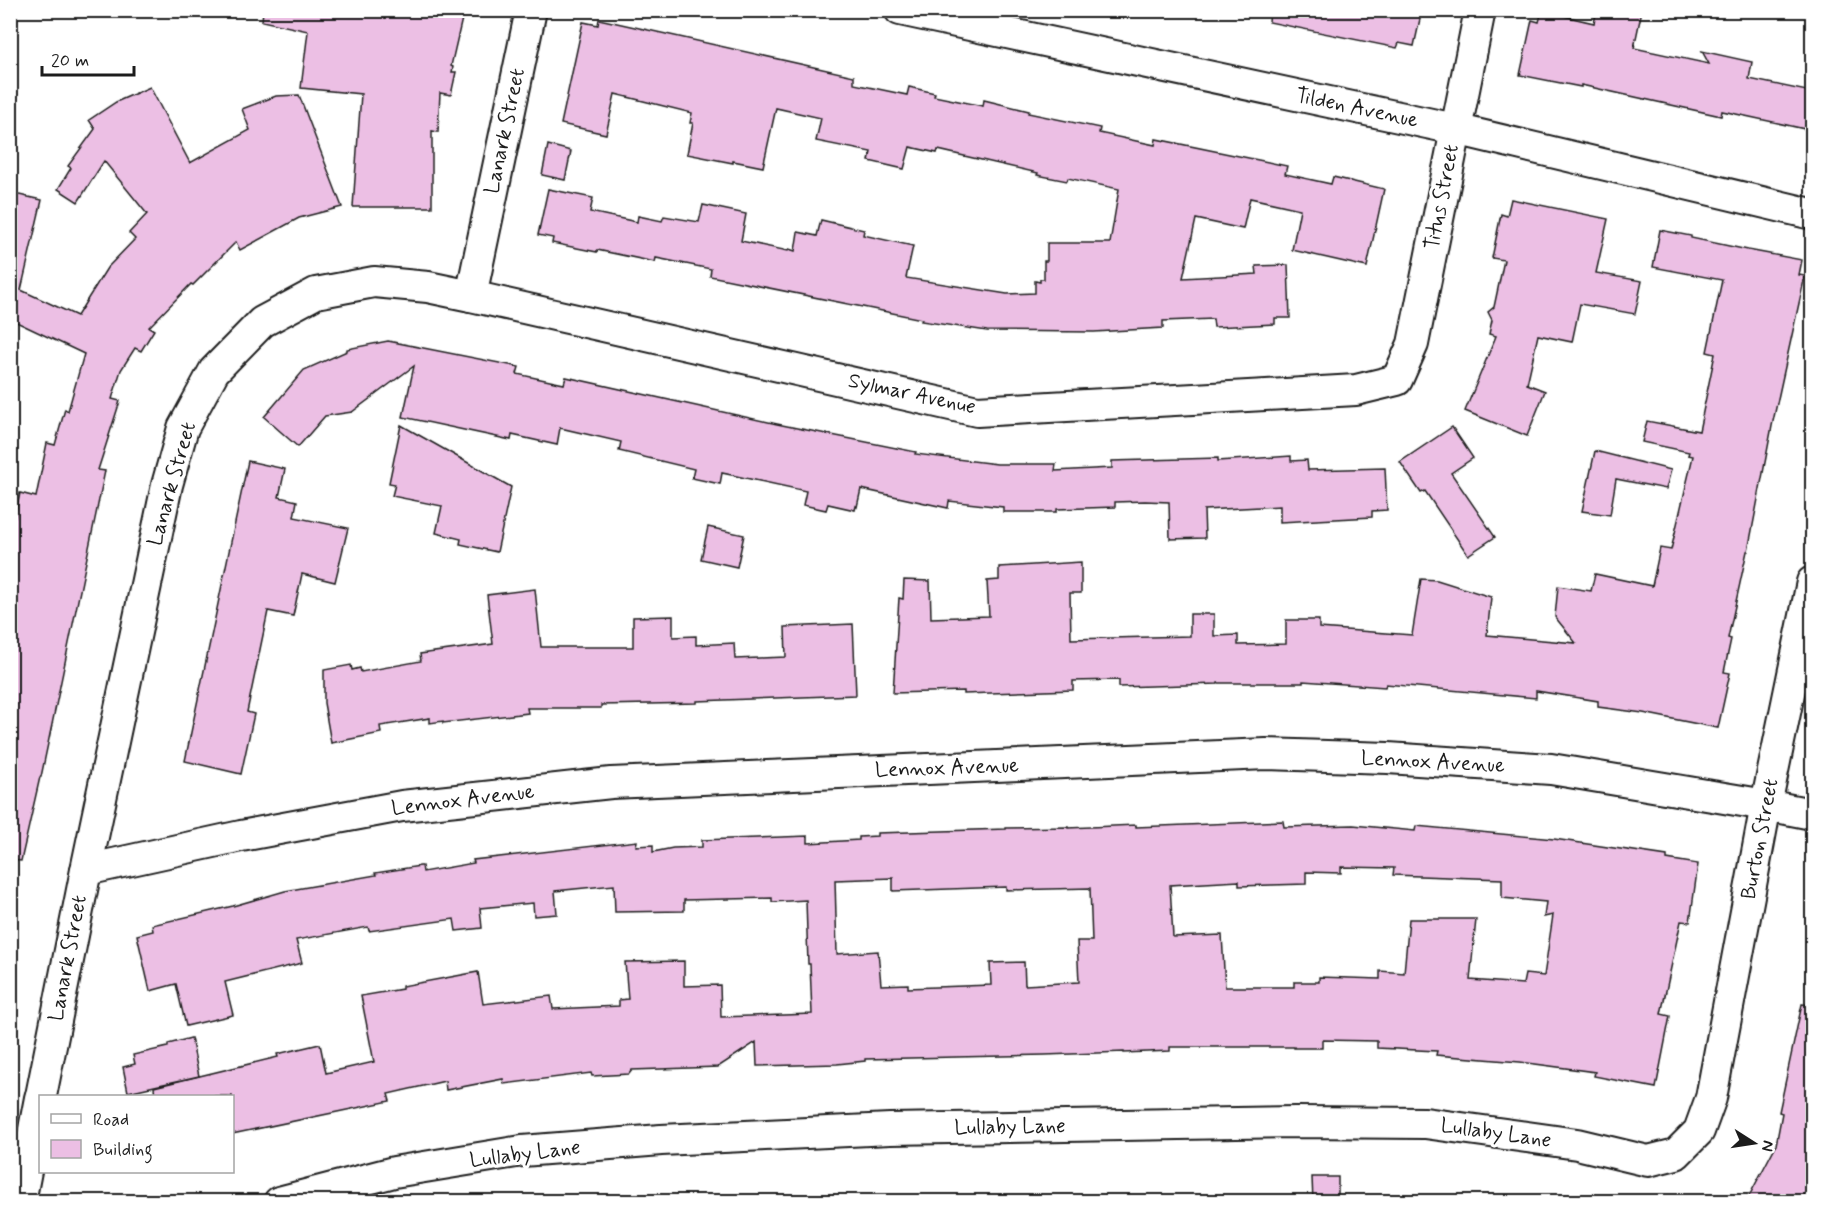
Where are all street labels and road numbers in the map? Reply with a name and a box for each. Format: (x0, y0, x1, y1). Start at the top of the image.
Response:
street label: Lanark Street (478, 65, 532, 196)
street label: Tilden Avenue (1293, 81, 1421, 135)
street label: Titus Street (1418, 142, 1466, 252)
street label: Sylmar Avenue (846, 367, 978, 421)
street label: Lanark Street (141, 419, 203, 549)
street label: Lennox Avenue (1360, 744, 1506, 780)
street label: Lennox Avenue (875, 751, 1019, 785)
street label: Burton Street (1735, 776, 1785, 902)
street label: Lennox Avenue (390, 777, 536, 823)
street label: Lanark Street (42, 892, 94, 1023)
street label: Lullaby Lane (1439, 1111, 1553, 1155)
street label: Lullaby Lane (954, 1112, 1066, 1142)
street label: Lullaby Lane (468, 1133, 582, 1175)

